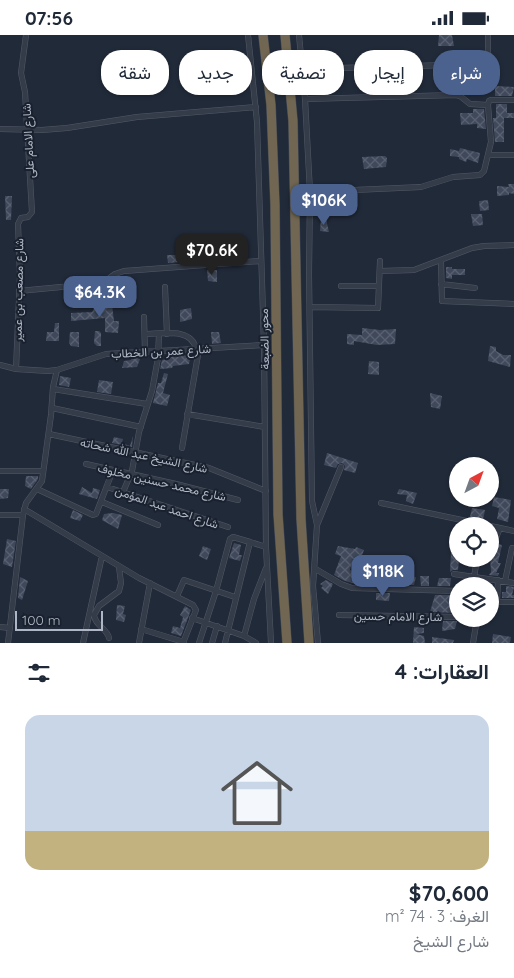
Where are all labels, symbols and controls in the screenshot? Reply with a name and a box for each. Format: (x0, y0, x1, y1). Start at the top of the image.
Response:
text: 07:56 (25, 6, 73, 30)
chip: شقة (101, 50, 169, 95)
chip: جديد (179, 50, 252, 95)
chip: تصفية (262, 50, 344, 95)
chip: إيجار (354, 50, 423, 95)
chip: شراء (433, 50, 500, 95)
street label: شارع الامام على (19, 103, 39, 179)
pin: $106K (289, 183, 359, 226)
text: $106K (302, 190, 346, 210)
pin: $70.6K (171, 233, 253, 276)
street label: شارع مصعب بن عمير (10, 238, 28, 343)
text: $70.6K (186, 240, 238, 260)
pin: $64.3K (59, 275, 141, 318)
text: $64.3K (75, 282, 125, 302)
street label: محور الضبعة (256, 308, 273, 370)
street label: شارع عمر بن الخطاب (111, 341, 211, 363)
street label: شارع الشيخ عبد الله شحاته (79, 434, 209, 478)
north arrow (449, 457, 499, 507)
map controls (449, 457, 499, 627)
street label: شارع محمد حسنين مخلوف (96, 460, 228, 506)
street label: شارع احمد عبد المؤمن (113, 482, 221, 534)
button: locate (449, 517, 499, 567)
pin: $118K (348, 555, 418, 597)
text: $118K (362, 561, 404, 581)
button: layers (449, 577, 499, 627)
scale bar (15, 608, 102, 631)
street label: شارع الامام حسين (354, 608, 442, 626)
text: 100 m (22, 611, 60, 629)
text: العقارات: 4 (395, 658, 489, 684)
icon: filters (25, 659, 53, 687)
icon: home (212, 748, 302, 838)
text: $70,600 (409, 880, 489, 906)
text: الغرف: 3 · 74 m² (385, 906, 489, 926)
text: شارع الشيخ (413, 931, 489, 951)

